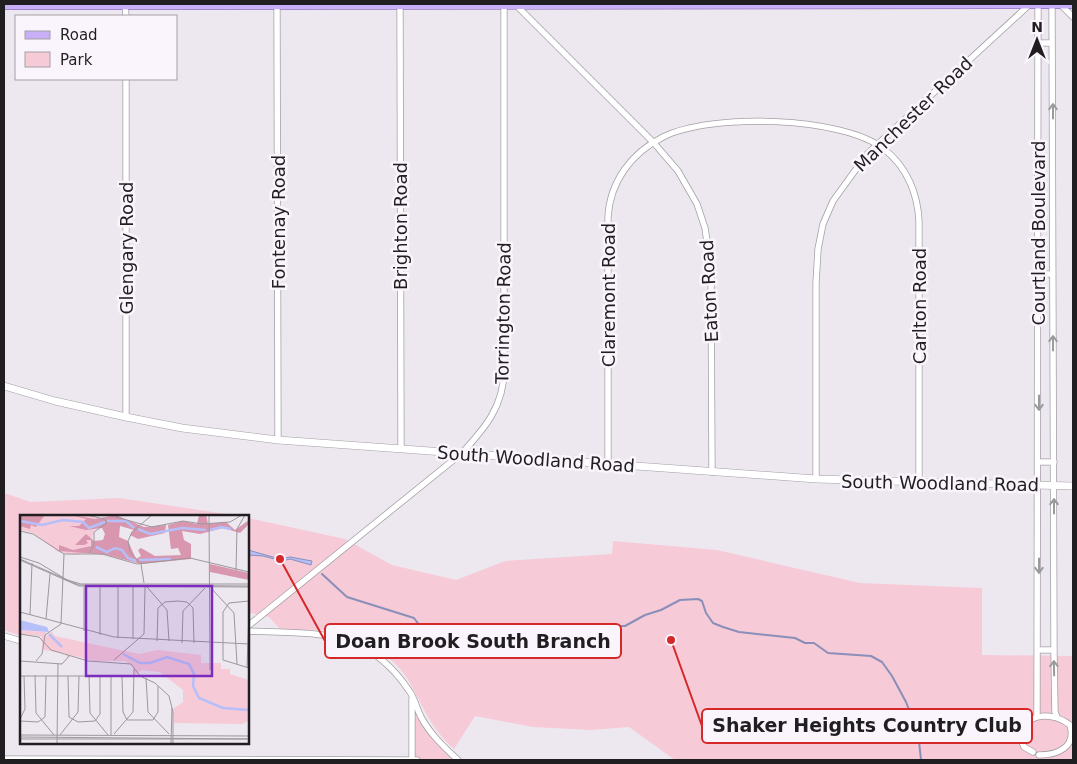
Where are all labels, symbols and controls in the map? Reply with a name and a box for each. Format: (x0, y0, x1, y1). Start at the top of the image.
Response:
legend (15, 15, 178, 80)
north arrow (1012, 15, 1062, 65)
text: N (1031, 19, 1043, 35)
text: Road (60, 26, 98, 44)
text: Park (60, 51, 93, 69)
street label: Manchester Road (850, 52, 976, 176)
one-way arrow (1048, 103, 1058, 120)
street label: Courtland Boulevard (1028, 140, 1049, 326)
street label: Fontenay Road (268, 155, 289, 289)
street label: Brighton Road (390, 162, 411, 290)
street label: Glengary Road (116, 182, 137, 314)
street label: Claremont Road (598, 223, 619, 367)
street label: Eaton Road (696, 239, 722, 343)
street label: Torrington Road (491, 242, 515, 385)
street label: Carlton Road (909, 248, 930, 364)
one-way arrow (1048, 336, 1058, 352)
one-way arrow (1034, 394, 1044, 411)
street label: South Woodland Road (437, 442, 635, 476)
street label: South Woodland Road (841, 471, 1039, 495)
one-way arrow (1049, 498, 1059, 514)
inset map (20, 515, 249, 744)
one-way arrow (1034, 557, 1044, 573)
callout: Doan Brook South Branch (325, 624, 621, 658)
text: Doan Brook South Branch (335, 630, 611, 652)
one-way arrow (1049, 661, 1059, 677)
callout: Shaker Heights Country Club (702, 709, 1032, 743)
text: Shaker Heights Country Club (712, 714, 1022, 736)

